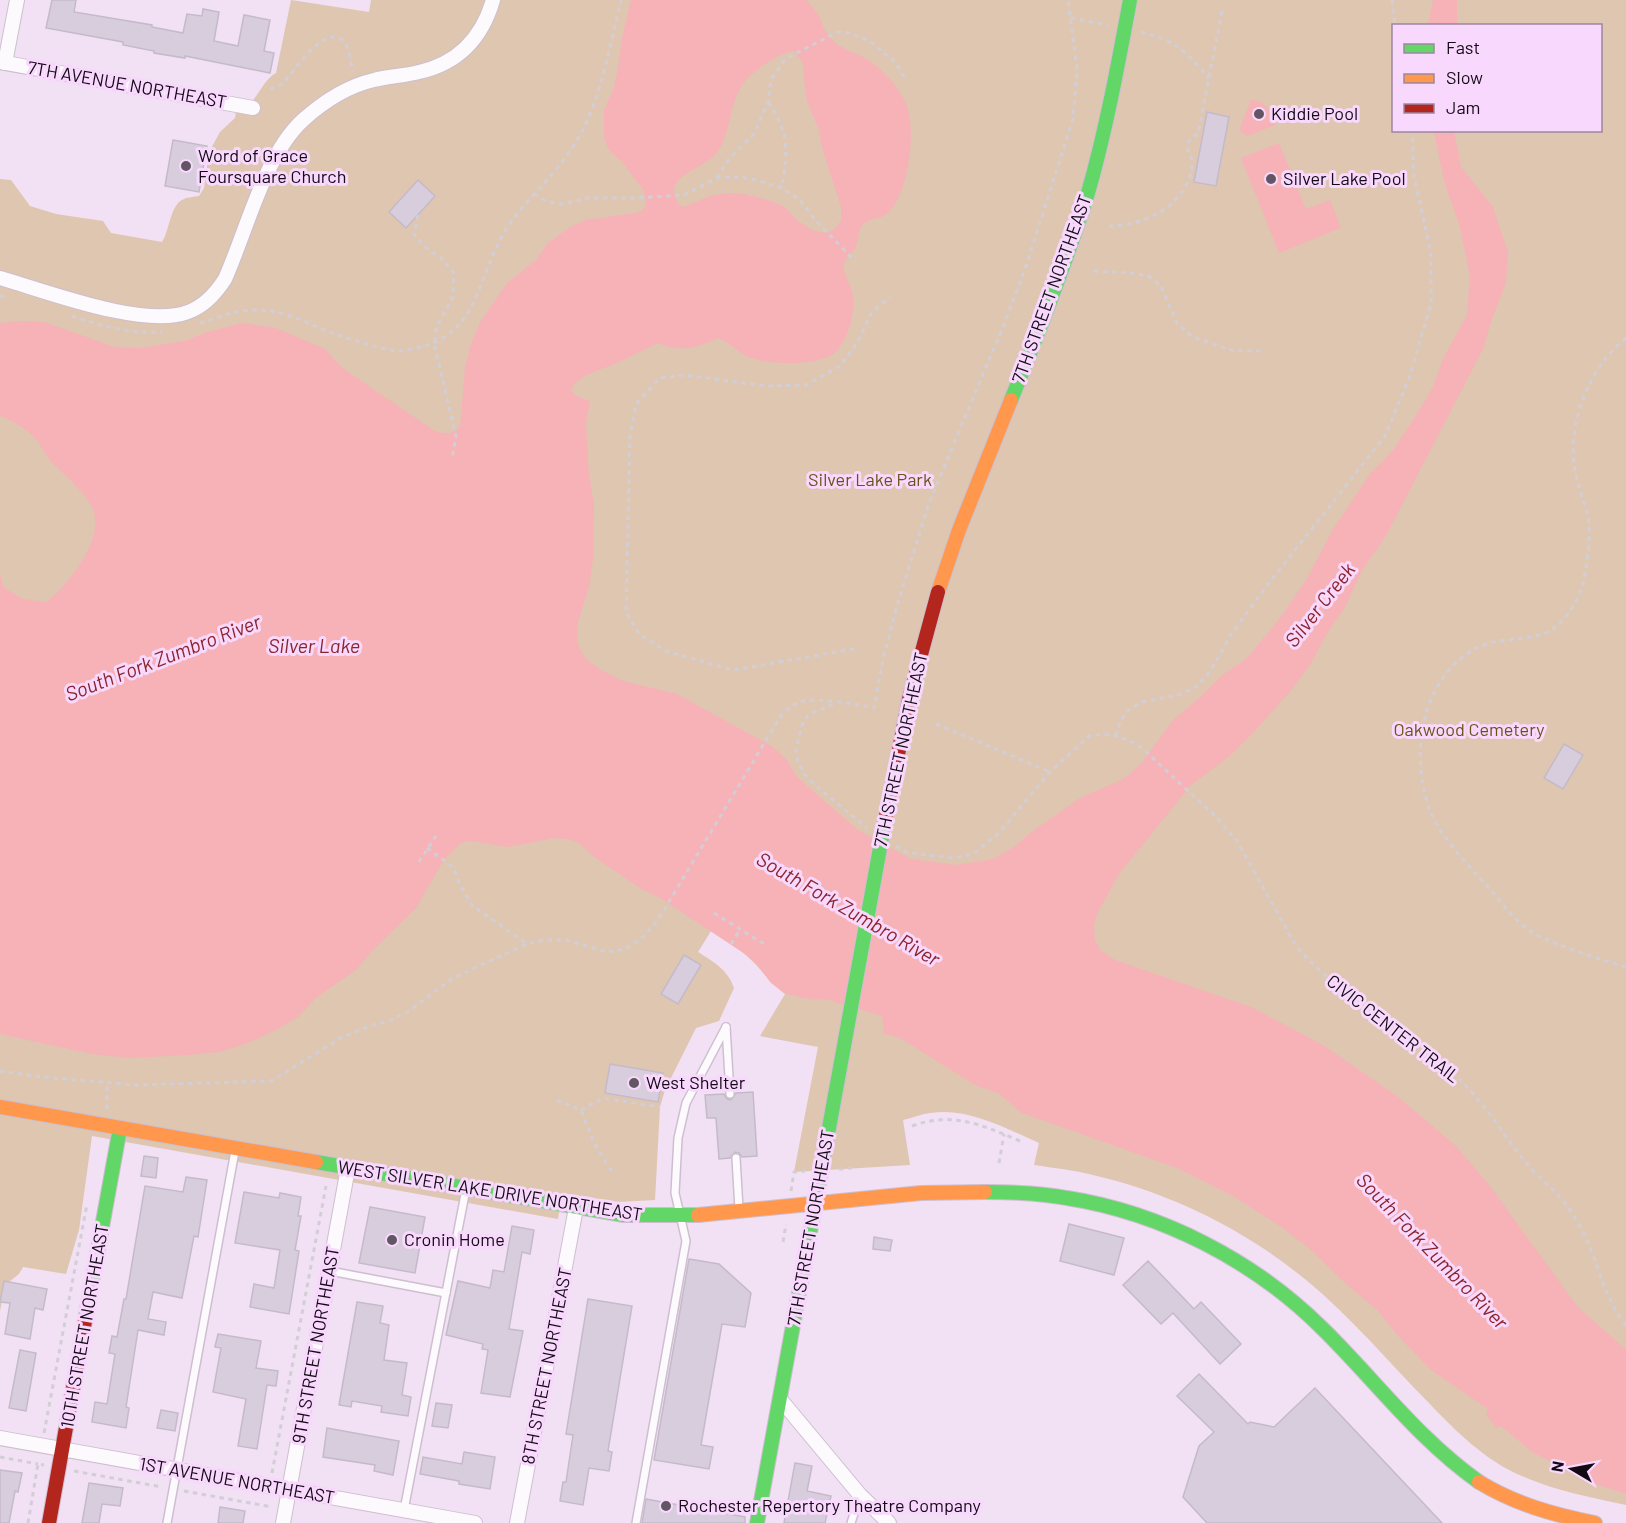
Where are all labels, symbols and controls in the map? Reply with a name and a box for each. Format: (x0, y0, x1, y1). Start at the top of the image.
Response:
legend (1392, 24, 1602, 132)
text: Fast (1446, 36, 1480, 58)
street label: 7TH AVENUE NORTHEAST (26, 56, 228, 112)
text: Slow (1446, 66, 1483, 88)
text: Jam (1446, 96, 1480, 118)
place label: Kiddie Pool (1271, 102, 1358, 124)
marker: Kiddie Pool (1252, 107, 1266, 121)
place label: Word of Grace Foursquare Church (198, 144, 346, 187)
marker: Word of Grace Foursquare Church (179, 159, 193, 173)
place label: Silver Lake Pool (1283, 167, 1406, 189)
marker: Silver Lake Pool (1264, 172, 1278, 186)
street label: 7TH STREET NORTHEAST (1007, 191, 1095, 386)
park label: Silver Lake Park (808, 468, 932, 490)
water label: Silver Creek (1279, 557, 1360, 651)
water label: South Fork Zumbro River (62, 608, 265, 705)
water label: Silver Lake (268, 633, 360, 657)
street label: 7TH STREET NORTHEAST (869, 650, 931, 849)
park label: Oakwood Cemetery (1394, 718, 1544, 740)
water label: South Fork Zumbro River (753, 846, 945, 971)
street label: CIVIC CENTER TRAIL (1323, 969, 1465, 1087)
place label: West Shelter (646, 1071, 746, 1093)
marker: West Shelter (627, 1076, 641, 1090)
street label: 7TH STREET NORTHEAST (782, 1128, 838, 1328)
street label: WEST SILVER LAKE DRIVE NORTHEAST (336, 1155, 644, 1225)
water label: South Fork Zumbro River (1352, 1167, 1514, 1334)
street label: 10TH STREET NORTHEAST (55, 1222, 113, 1430)
place label: Cronin Home (404, 1228, 505, 1250)
marker: Cronin Home (385, 1233, 399, 1247)
street label: 9TH STREET NORTHEAST (287, 1244, 343, 1445)
street label: 8TH STREET NORTHEAST (516, 1266, 576, 1466)
north arrow (1542, 1439, 1602, 1499)
street label: 1ST AVENUE NORTHEAST (138, 1452, 336, 1508)
text: N (1546, 1459, 1567, 1473)
place label: Rochester Repertory Theatre Company (678, 1494, 981, 1516)
marker: Rochester Repertory Theatre Company (659, 1499, 673, 1513)

